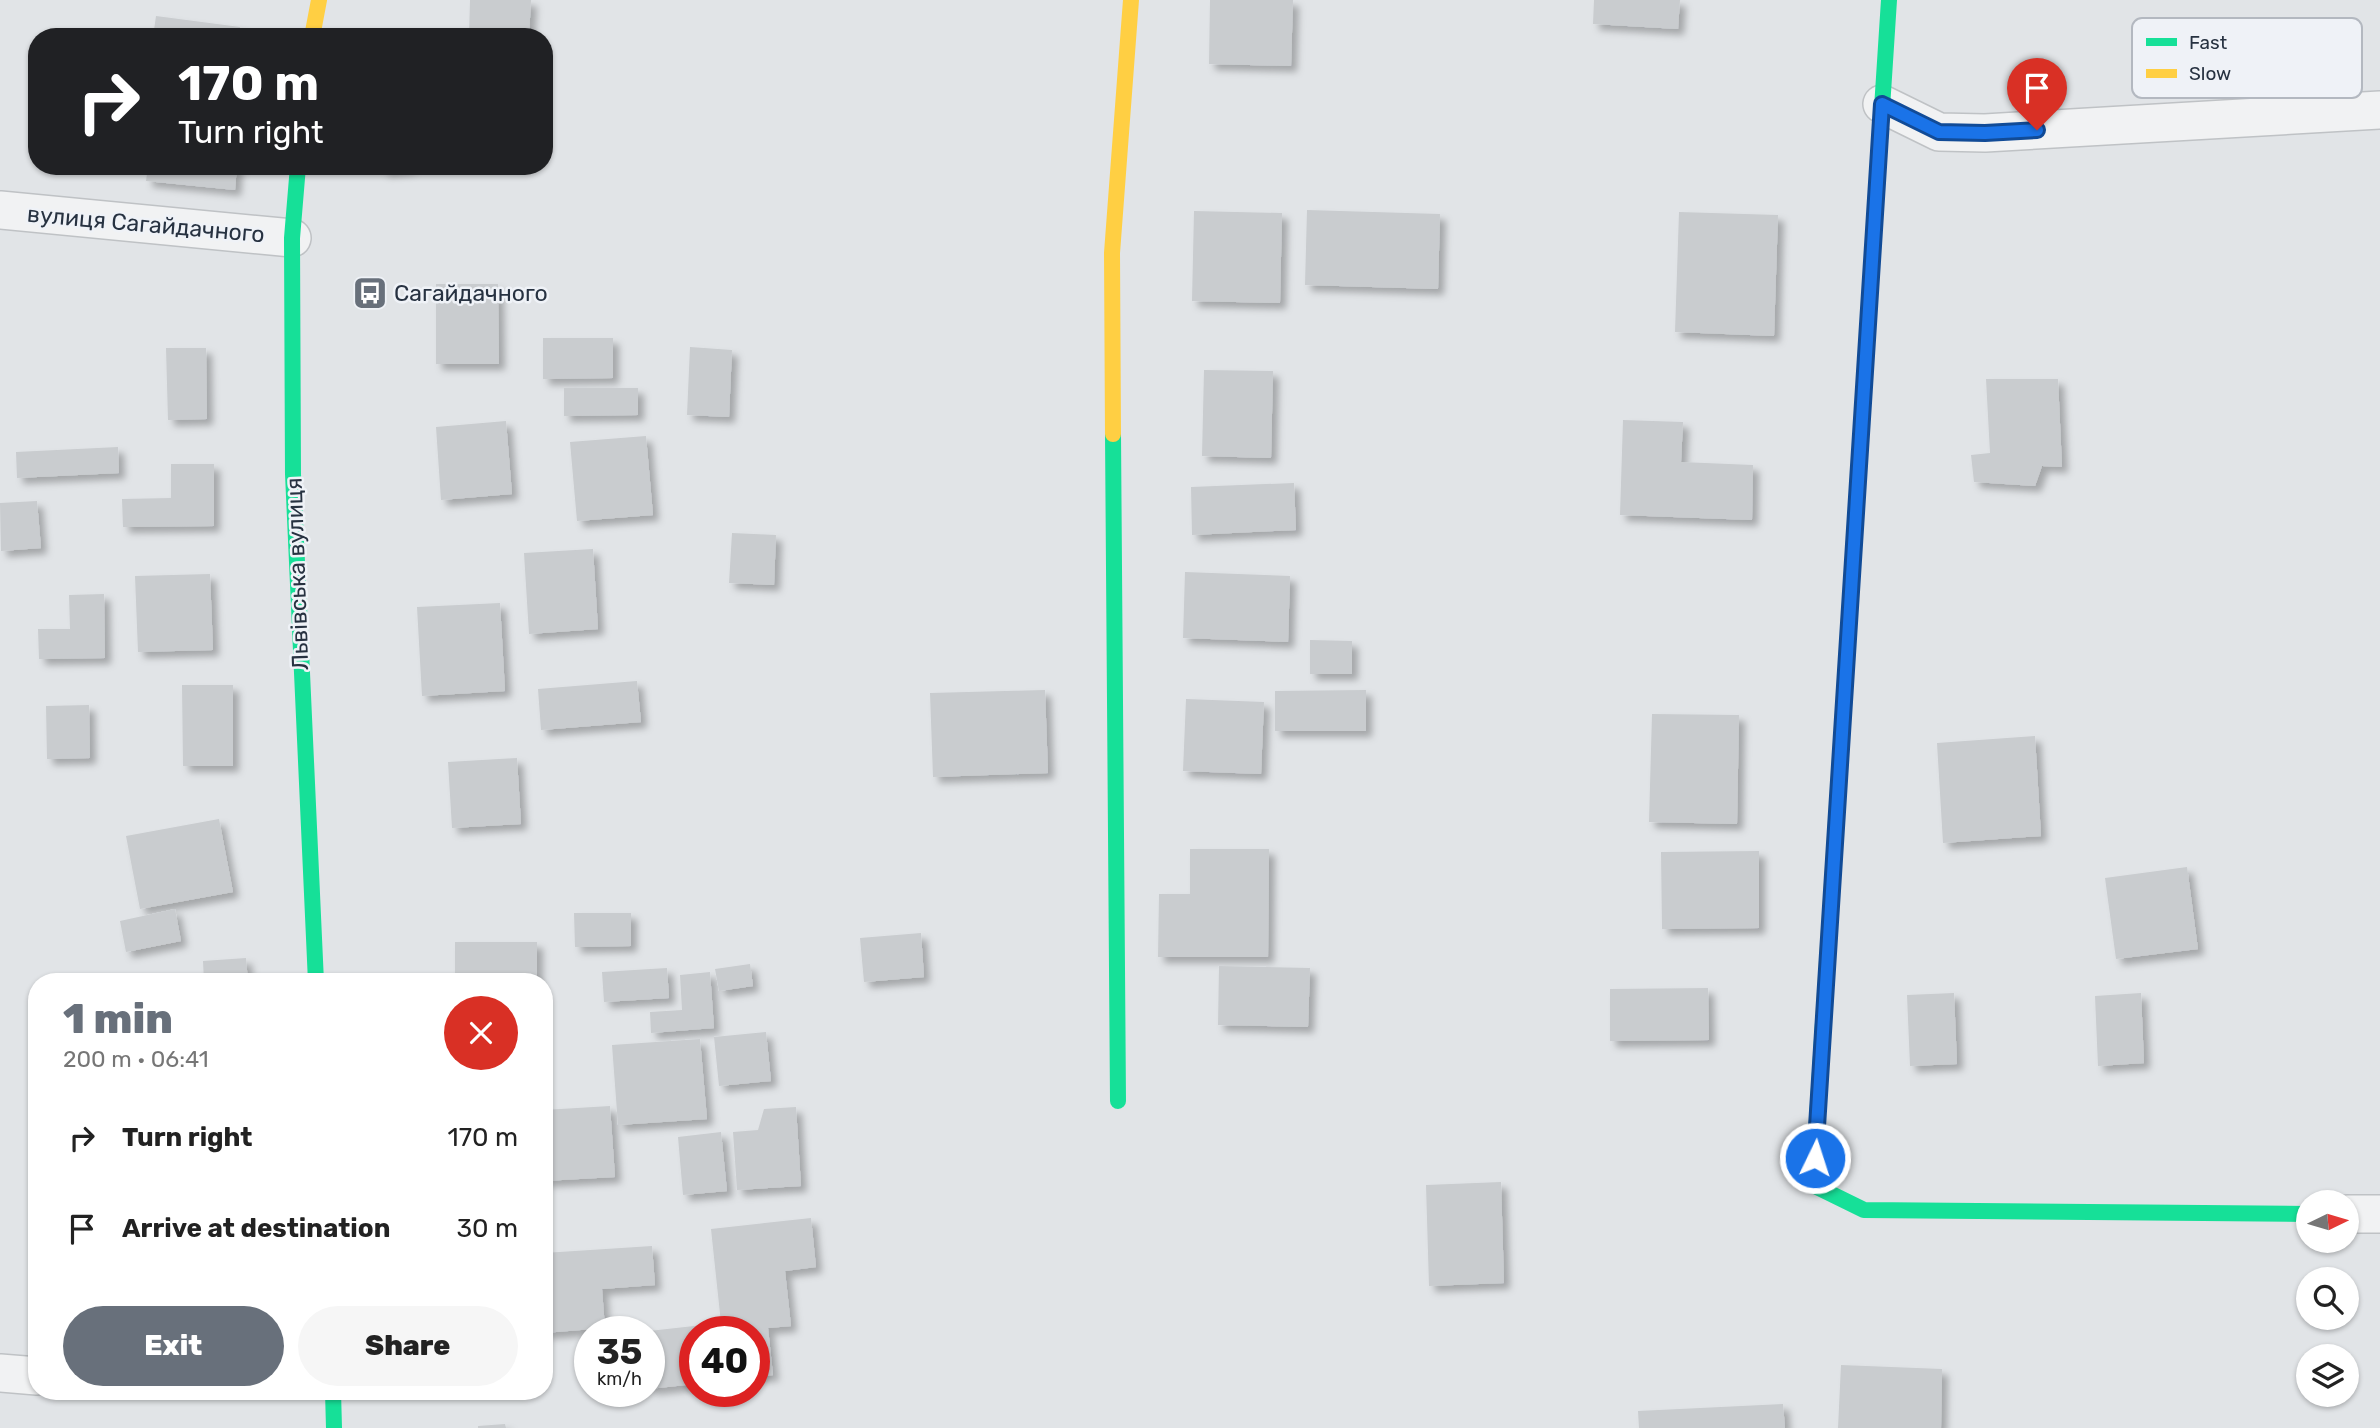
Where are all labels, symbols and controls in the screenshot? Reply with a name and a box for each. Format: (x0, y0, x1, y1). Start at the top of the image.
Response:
legend (2132, 18, 2362, 98)
text: Fast (2189, 31, 2228, 54)
text: 170 m (178, 54, 319, 112)
icon: right (63, 56, 154, 147)
pin (2007, 58, 2067, 130)
text: Slow (2189, 62, 2231, 85)
icon: arrive (2018, 69, 2056, 107)
text: Turn right (178, 113, 323, 151)
street label: вулиця Сагайдачного (26, 200, 266, 248)
bus stop icon: Сагайдачного (351, 274, 389, 312)
place label: Сагайдачного (394, 279, 548, 307)
street label: Львівська вулиця (280, 477, 314, 671)
text: 1 min (63, 994, 173, 1044)
button: close (444, 996, 518, 1070)
text: 200 m · 06:41 (63, 1045, 209, 1073)
icon: right (63, 1119, 101, 1157)
position arrow (1778, 1121, 1852, 1195)
text: Turn right (122, 1122, 252, 1153)
text: 170 m (448, 1122, 518, 1153)
north arrow (2296, 1190, 2359, 1253)
map controls (2296, 1190, 2359, 1407)
icon: arrive (63, 1210, 101, 1248)
text: Arrive at destination (122, 1213, 390, 1244)
text: 30 m (456, 1213, 518, 1244)
button: search (2296, 1267, 2359, 1330)
button: Exit (63, 1306, 284, 1386)
button: Share (298, 1306, 518, 1386)
speed limit sign: 40 (679, 1316, 770, 1407)
text: 35 (597, 1331, 642, 1373)
button: layers (2296, 1344, 2359, 1407)
text: km/h (597, 1368, 642, 1390)

